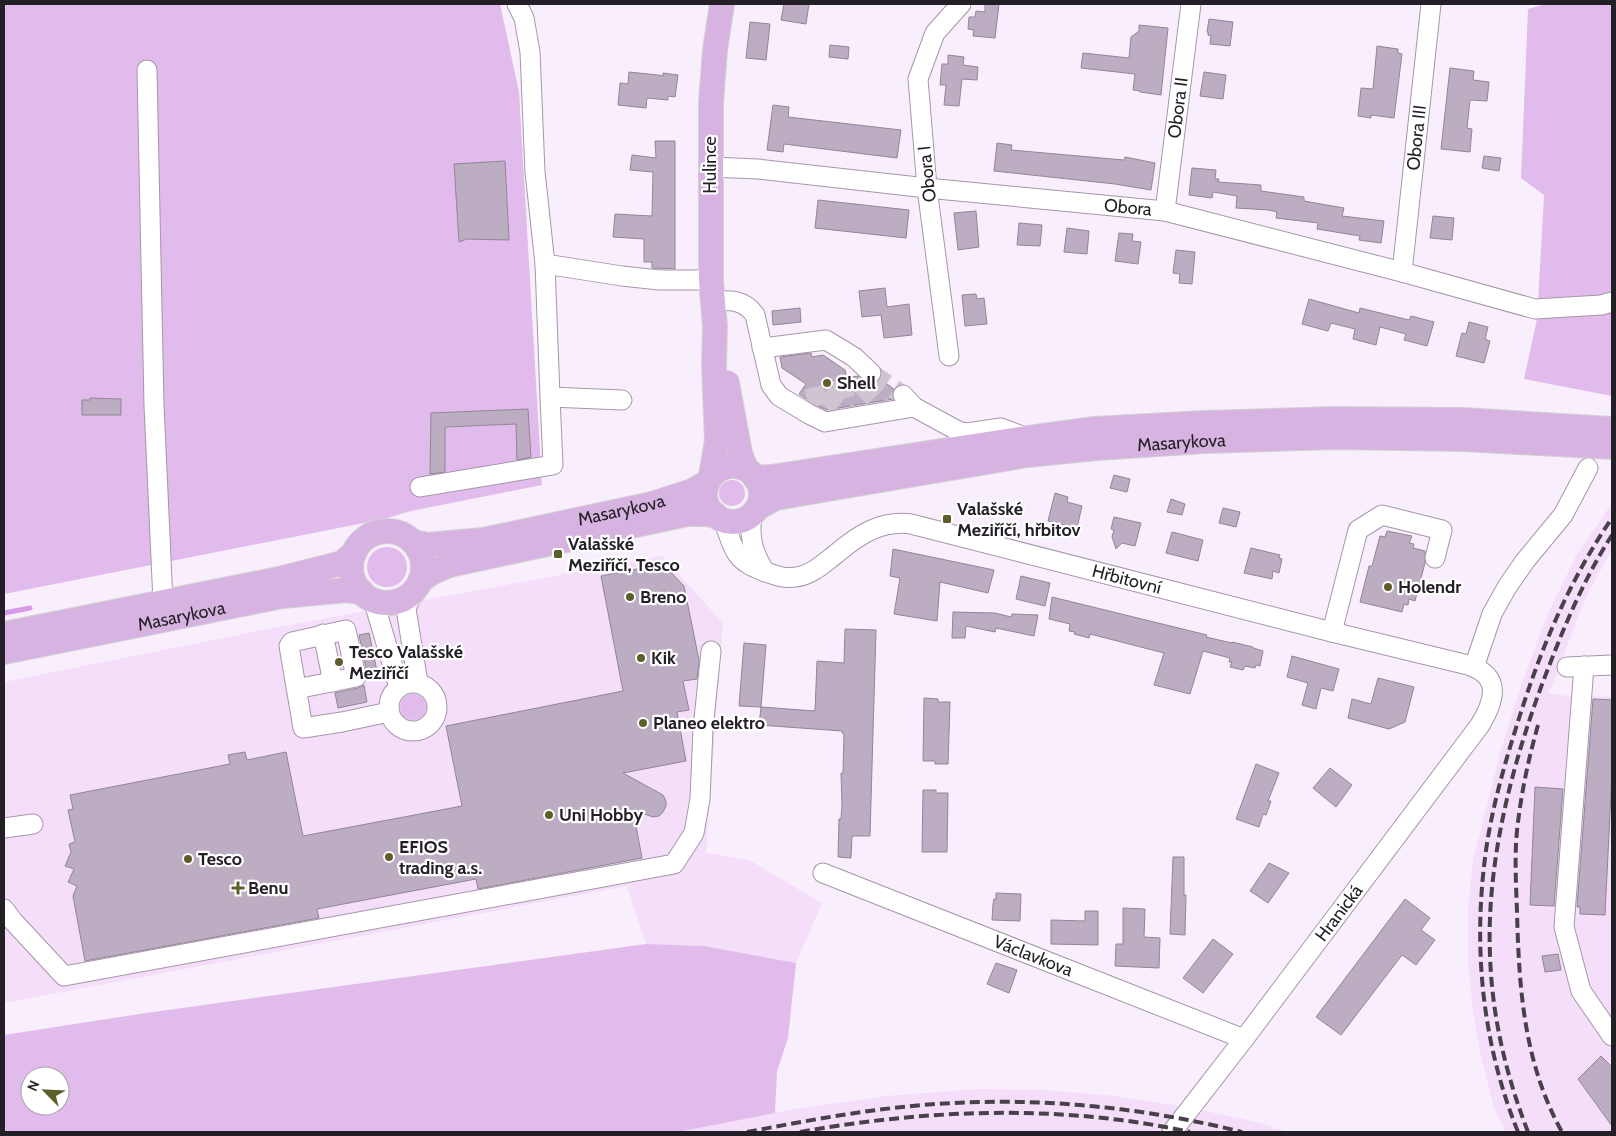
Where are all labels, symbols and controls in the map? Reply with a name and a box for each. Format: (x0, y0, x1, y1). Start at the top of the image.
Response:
street label: Obora II (1163, 76, 1193, 140)
street label: Obora III (1402, 104, 1431, 172)
street label: Hulince (699, 136, 721, 194)
street label: Obora I (913, 145, 941, 203)
street label: Obora (1103, 194, 1153, 221)
place label: Shell (837, 372, 876, 394)
marker: Shell (821, 377, 833, 389)
street label: Masarykova (1136, 429, 1226, 456)
street label: Masarykova (576, 489, 668, 531)
place label: Valašské Meziříčí, hřbitov (957, 498, 1081, 541)
marker: Valašské Meziříčí, hřbitov (941, 513, 953, 525)
place label: Valašské Meziříčí, Tesco (568, 533, 680, 576)
marker: Valašské Meziříčí, Tesco (552, 548, 564, 560)
street label: Hřbitovní (1090, 560, 1164, 599)
place label: Holendr (1398, 576, 1461, 598)
marker: Holendr (1382, 581, 1394, 593)
place label: Breno (640, 586, 686, 608)
marker: Breno (624, 591, 636, 603)
street label: Masarykova (136, 597, 228, 636)
place label: Tesco Valašské Meziříčí (349, 641, 463, 684)
place label: Kik (651, 647, 676, 669)
marker: Kik (635, 652, 647, 664)
marker: Tesco Valašské Meziříčí (333, 656, 345, 668)
place label: Planeo elektro (653, 712, 765, 734)
marker: Planeo elektro (637, 717, 649, 729)
place label: Uni Hobby (559, 804, 643, 826)
marker: Uni Hobby (543, 809, 555, 821)
place label: EFIOS trading a.s. (399, 836, 482, 879)
place label: Tesco (198, 848, 242, 870)
marker: EFIOS trading a.s. (383, 851, 395, 863)
marker: Tesco (182, 853, 194, 865)
place label: Benu (248, 877, 288, 899)
street label: Hranická (1311, 880, 1368, 946)
marker: Benu (232, 882, 244, 894)
street label: Václavkova (990, 930, 1076, 982)
north arrow (20, 1066, 70, 1116)
text: N (23, 1078, 43, 1094)

